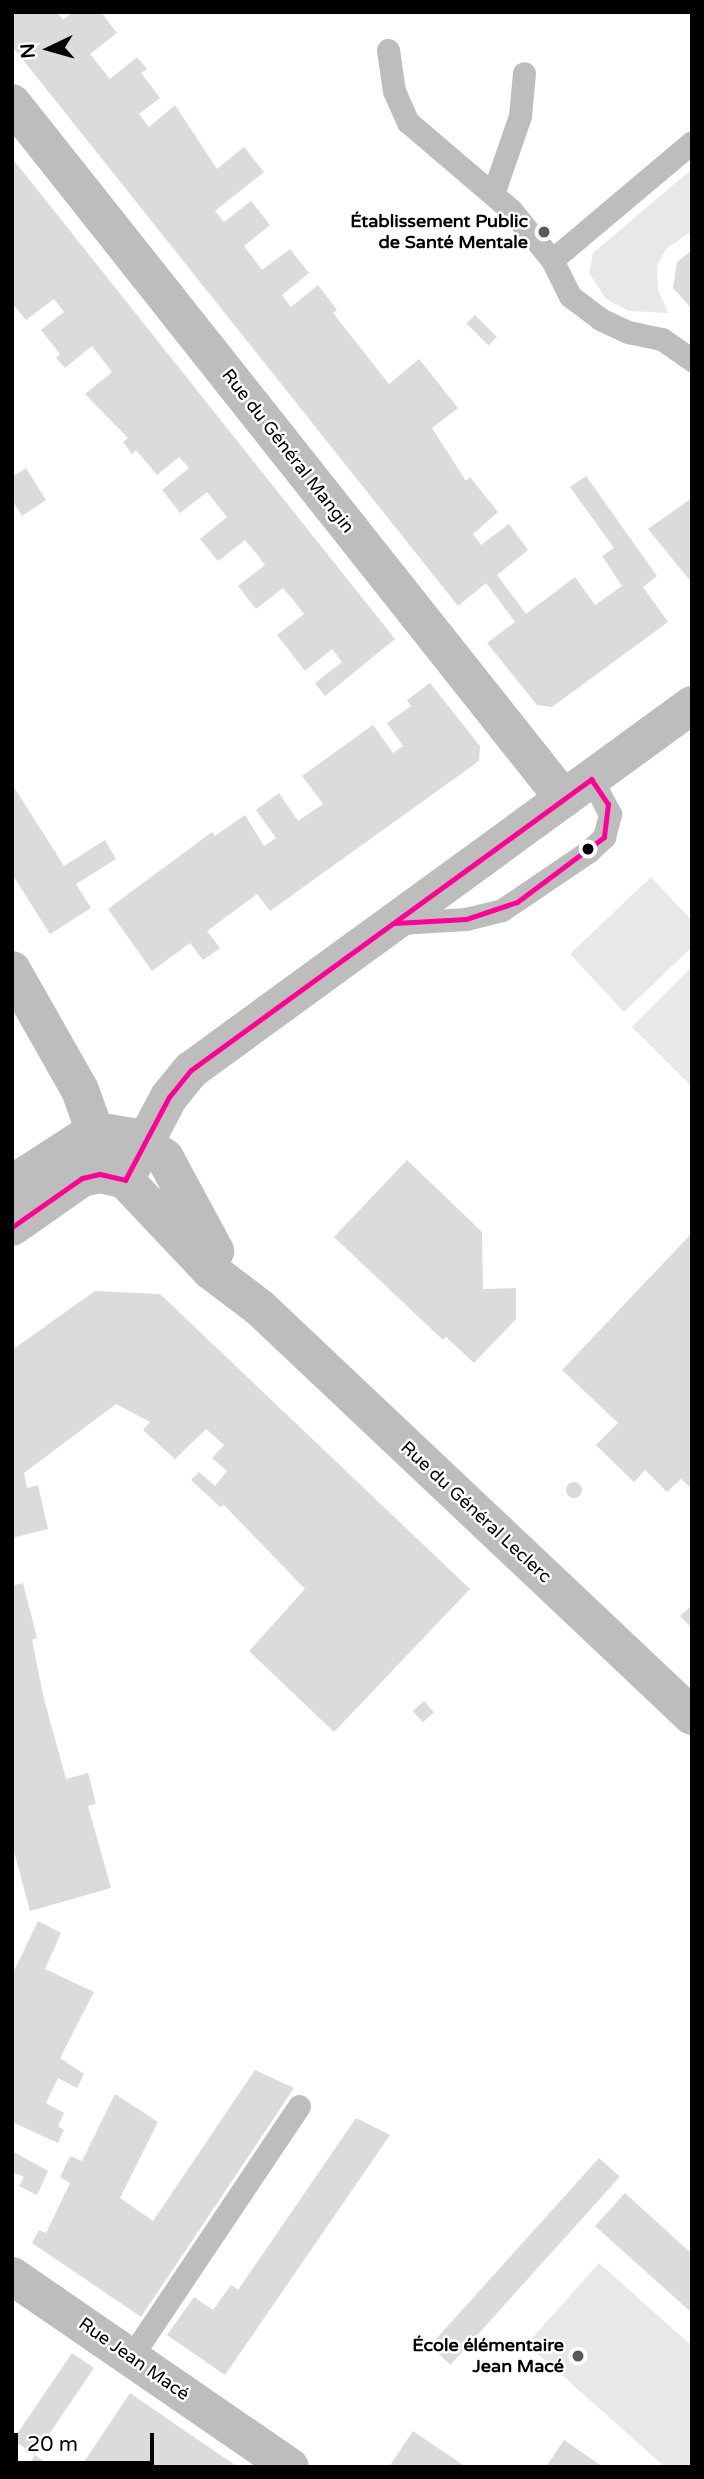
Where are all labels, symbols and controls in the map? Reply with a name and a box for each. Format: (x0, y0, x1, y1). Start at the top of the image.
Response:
north arrow (14, 14, 84, 84)
text: N (16, 42, 40, 59)
place label: Établissement Public de Santé Mentale (350, 211, 528, 254)
marker: Établissement Public de Santé Mentale (534, 222, 554, 242)
street label: Rue du Général Mangin (217, 365, 359, 537)
unlabelled marker (581, 842, 595, 856)
street label: Rue du Général Leclerc (396, 1437, 556, 1587)
street label: Rue Jean Macé (74, 2313, 194, 2405)
place label: École élémentaire Jean Macé (412, 2335, 564, 2378)
marker: École élémentaire Jean Macé (570, 2348, 586, 2364)
scale bar (18, 2420, 158, 2464)
text: 20 m (27, 2432, 78, 2457)

